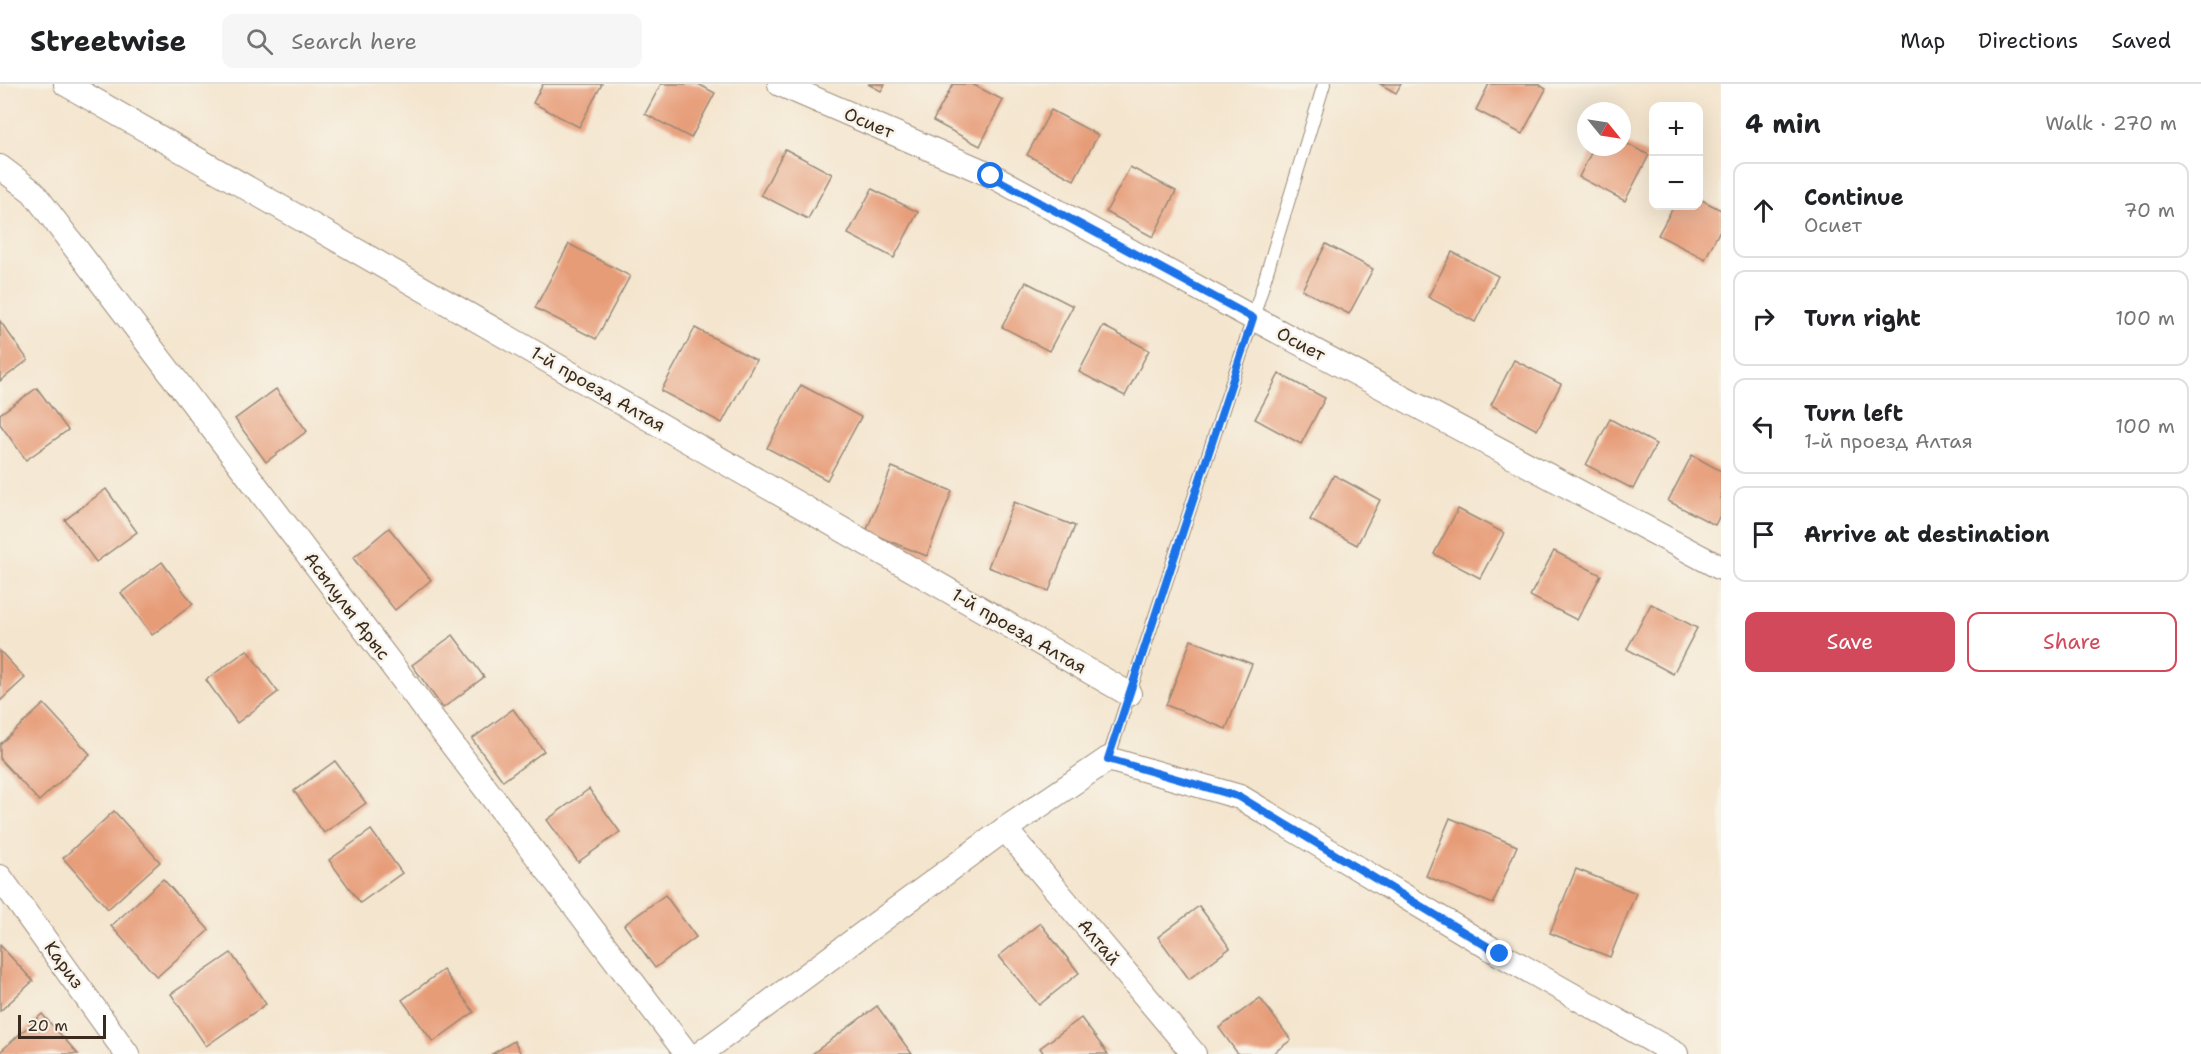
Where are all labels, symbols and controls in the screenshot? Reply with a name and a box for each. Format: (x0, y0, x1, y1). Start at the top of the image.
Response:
search box (222, 14, 642, 68)
text: Streetwise (30, 22, 186, 60)
icon: search (243, 25, 276, 58)
text: Search here (291, 27, 417, 56)
text: Map (1900, 27, 1945, 55)
text: Directions (1978, 27, 2078, 55)
text: Saved (2111, 27, 2171, 55)
street label: Осиет (840, 102, 898, 145)
north arrow (1577, 102, 1631, 156)
map controls (1649, 102, 1703, 210)
button: + (1649, 102, 1703, 156)
text: 4 min (1745, 106, 1821, 141)
text: Walk · 270 m (2045, 110, 2177, 136)
button: − (1649, 156, 1703, 210)
route start (977, 162, 1003, 188)
text: Continue (1804, 183, 1904, 212)
icon: ahead (1747, 194, 1780, 227)
text: 70 m (2123, 197, 2175, 223)
text: Осиет (1804, 212, 1862, 238)
icon: right (1747, 302, 1780, 335)
text: Turn right (1804, 304, 1921, 333)
text: 100 m (2115, 305, 2175, 331)
street label: Осиет (1272, 321, 1330, 367)
street label: 1-й проезд Алтая (526, 341, 670, 437)
text: Turn left (1804, 399, 1903, 428)
icon: left (1747, 410, 1780, 443)
text: 100 m (2115, 413, 2175, 439)
text: 1-й проезд Алтая (1804, 428, 1973, 454)
icon: arrive (1747, 518, 1780, 551)
text: Arrive at destination (1804, 520, 2050, 549)
street label: Асылулы Арыс (298, 547, 396, 665)
street label: 1-й проезд Алтая (947, 583, 1091, 679)
button: Save (1745, 612, 1955, 672)
button: Share (1967, 612, 2177, 672)
street label: Алтай (1073, 914, 1126, 970)
street label: Кариз (39, 936, 89, 994)
route end (1486, 940, 1512, 966)
scale bar (18, 1012, 106, 1040)
text: 20 m (27, 1015, 68, 1036)

